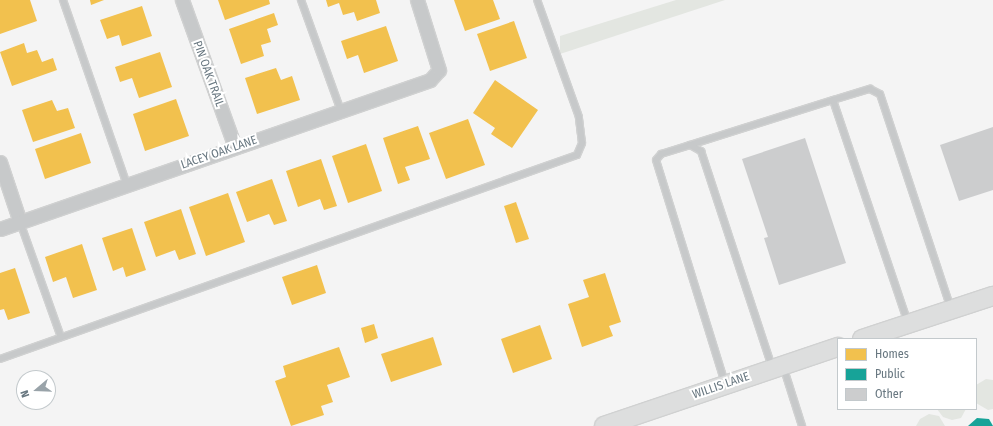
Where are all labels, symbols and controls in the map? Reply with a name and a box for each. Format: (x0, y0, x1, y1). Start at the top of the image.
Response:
street label: PIN OAK TRAIL (189, 39, 227, 109)
street label: LACEY OAK LANE (179, 133, 259, 173)
legend (837, 338, 977, 410)
text: Homes (875, 347, 909, 361)
text: Public (875, 367, 905, 381)
north arrow (16, 370, 56, 410)
street label: WILLIS LANE (691, 370, 751, 402)
text: Other (875, 387, 903, 401)
text: N (18, 389, 32, 399)

